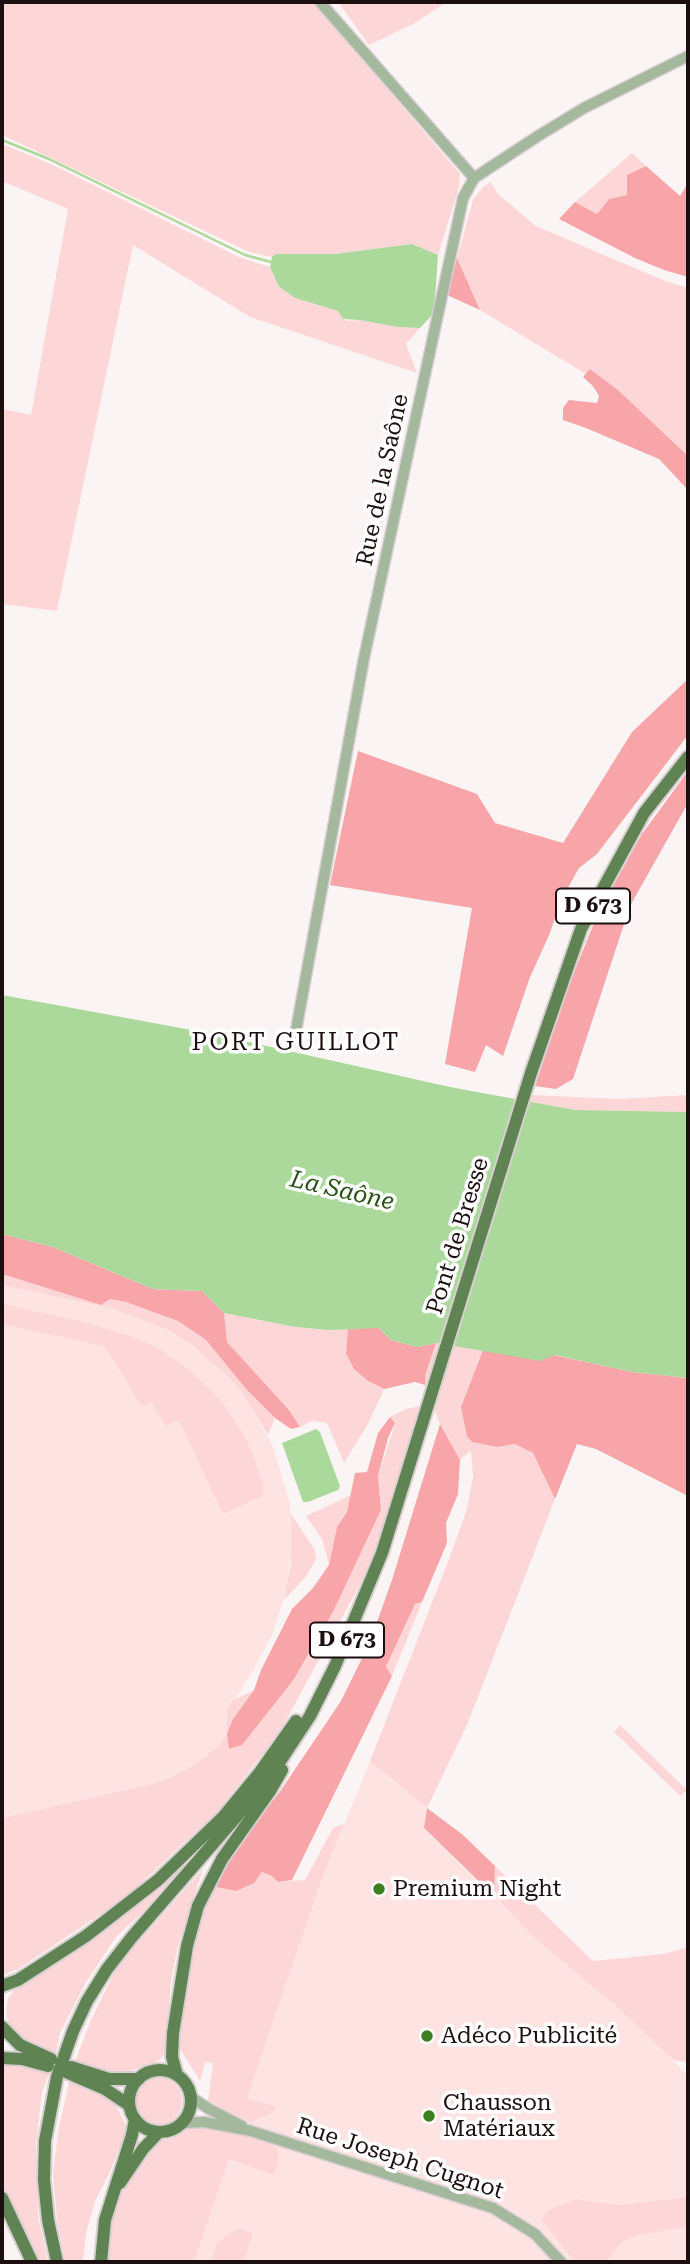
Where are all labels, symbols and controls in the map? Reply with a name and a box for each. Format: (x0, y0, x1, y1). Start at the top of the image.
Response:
street label: Rue de la Saône (351, 391, 415, 569)
road number: D 673 (556, 888, 630, 923)
district label: PORT GUILLOT (193, 1029, 399, 1057)
street label: Pont de Bresse (421, 1154, 495, 1318)
water label: La Saône (287, 1165, 397, 1217)
road number: D 673 (310, 1622, 384, 1658)
place label: Premium Night (393, 1875, 561, 1903)
marker: Premium Night (371, 1881, 387, 1897)
place label: Adéco Publicité (441, 2022, 617, 2050)
marker: Adéco Publicité (419, 2028, 435, 2044)
place label: Chausson Matériaux (443, 2089, 555, 2143)
marker: Chausson Matériaux (421, 2108, 437, 2124)
street label: Rue Joseph Cugnot (293, 2113, 507, 2205)

